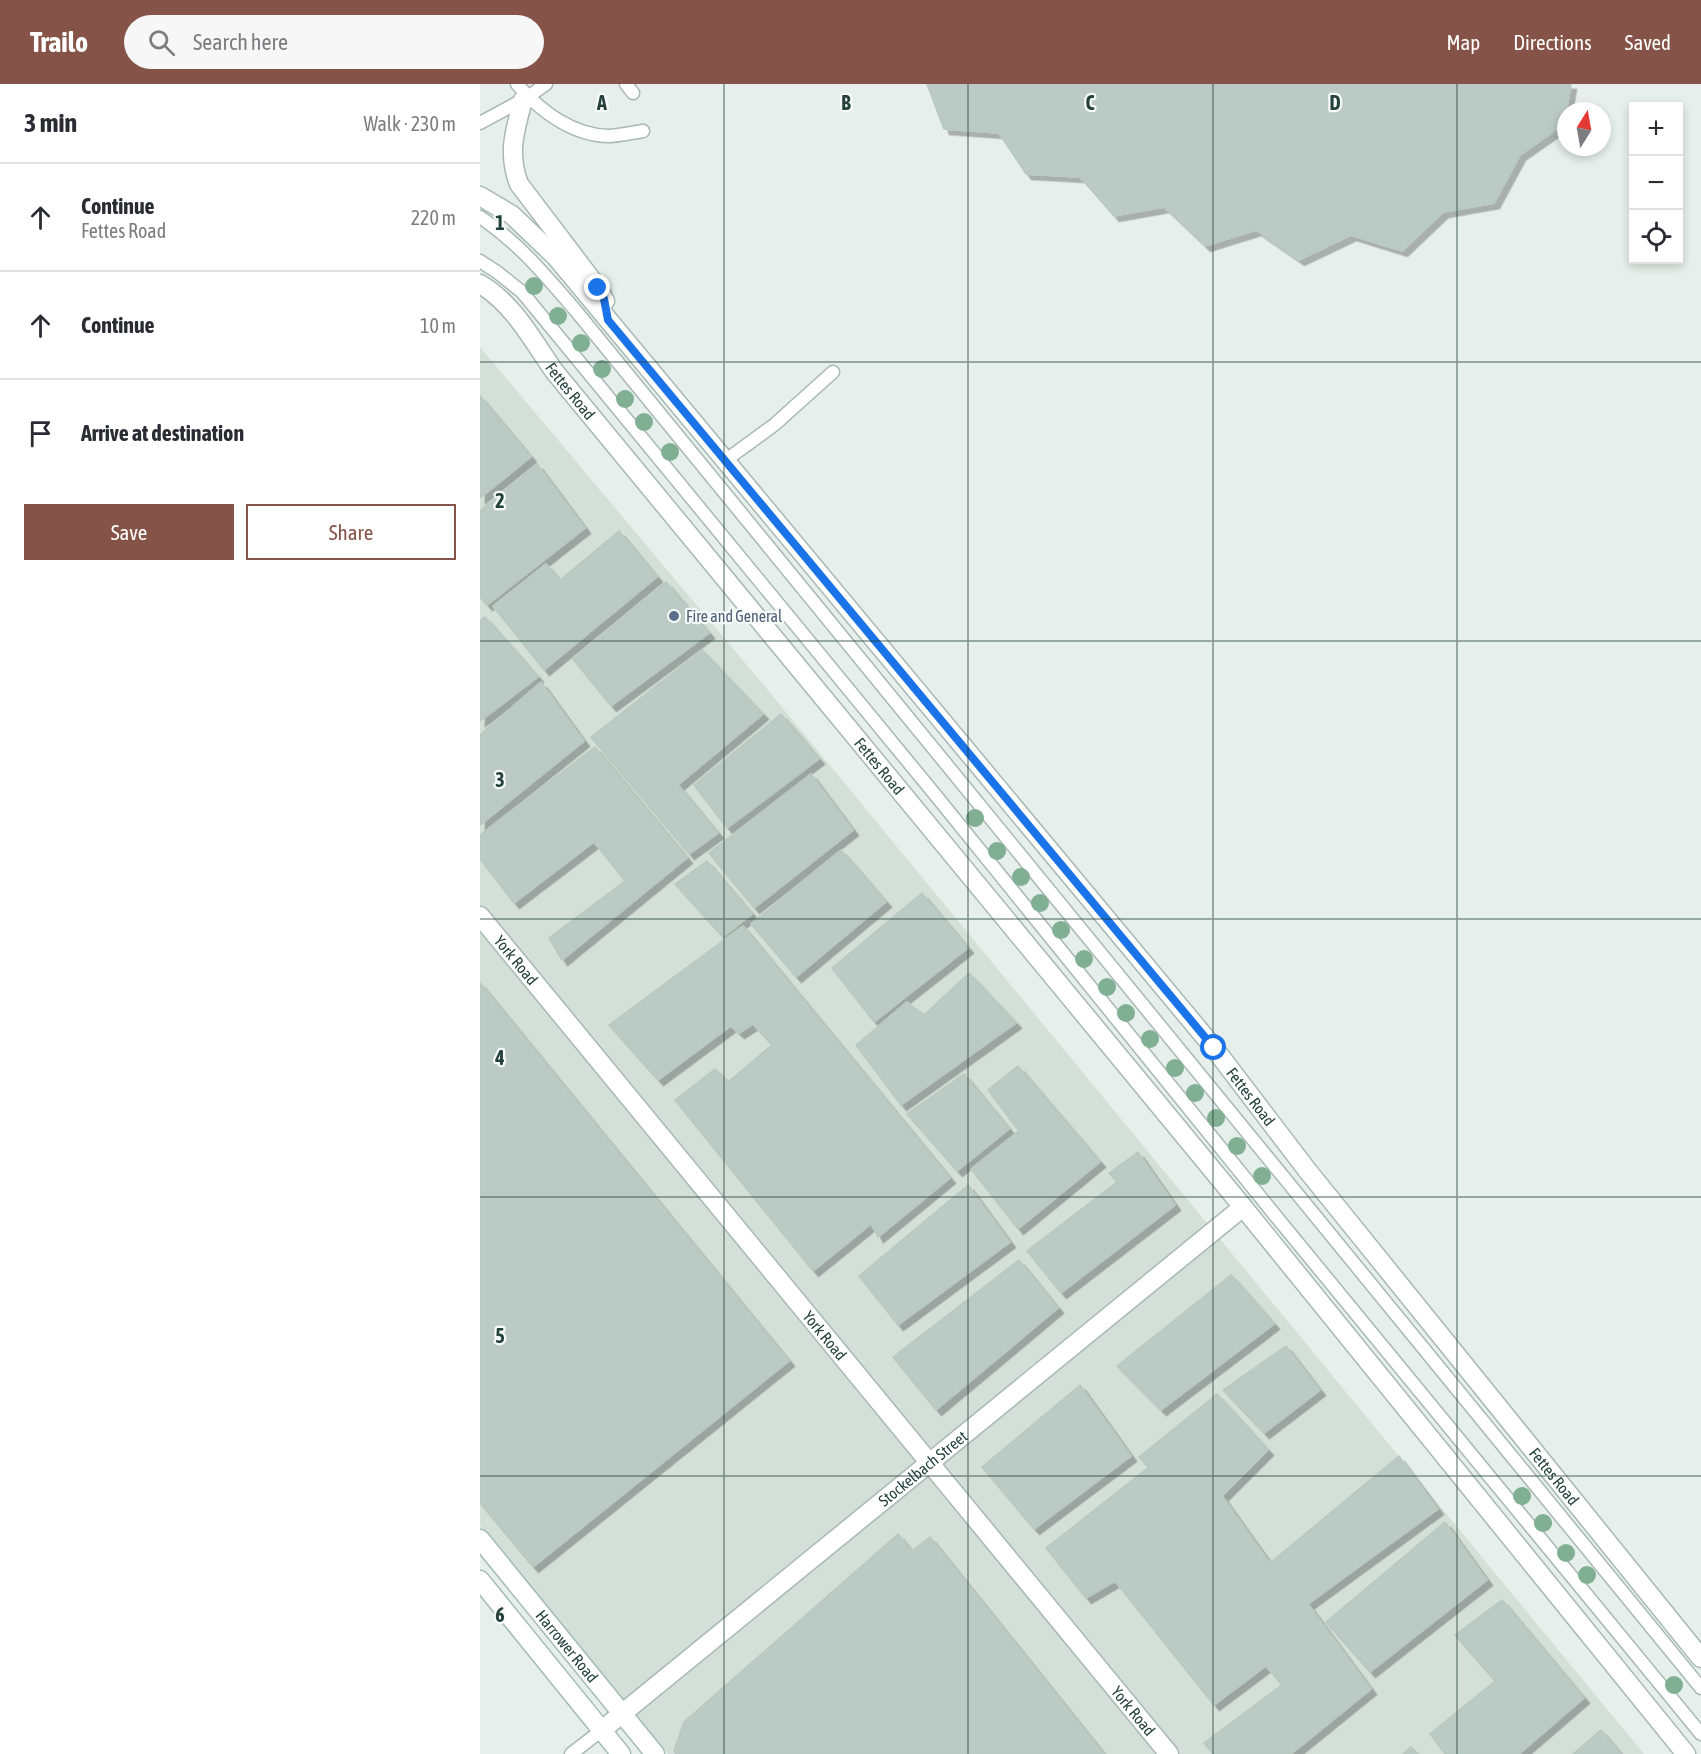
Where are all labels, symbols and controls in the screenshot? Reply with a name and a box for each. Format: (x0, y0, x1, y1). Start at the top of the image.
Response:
search box (124, 15, 544, 69)
text: Trailo (30, 26, 88, 58)
icon: search (145, 26, 178, 59)
text: Search here (193, 29, 288, 55)
text: Map (1446, 30, 1480, 54)
text: Directions (1513, 30, 1592, 54)
text: Saved (1625, 30, 1671, 54)
text: A (596, 91, 607, 114)
text: B (841, 91, 851, 114)
text: C (1086, 91, 1095, 114)
text: D (1329, 91, 1341, 114)
north arrow (1557, 102, 1611, 156)
map controls (1629, 102, 1683, 264)
button: + (1629, 102, 1683, 156)
text: 3 min (24, 108, 77, 138)
text: Walk · 230 m (364, 112, 456, 135)
button: − (1629, 156, 1683, 210)
text: Continue (81, 193, 155, 219)
icon: ahead (24, 201, 57, 234)
text: 220 m (411, 206, 456, 229)
button: locate (1629, 210, 1683, 264)
text: 1 (495, 211, 505, 234)
text: Fettes Road (81, 219, 166, 242)
route end (584, 274, 610, 300)
icon: ahead (24, 309, 57, 342)
text: Continue (81, 312, 155, 338)
text: 10 m (420, 314, 456, 337)
street label: Fettes Road (542, 359, 599, 423)
icon: arrive (24, 417, 57, 450)
text: Arrive at destination (81, 420, 244, 446)
text: 2 (495, 489, 505, 512)
button: Save (24, 504, 234, 560)
button: Share (246, 504, 456, 560)
place label: Fire and General (686, 607, 783, 625)
marker: Fire and General (667, 609, 681, 623)
street label: Fettes Road (851, 734, 908, 798)
text: 3 (495, 768, 505, 791)
street label: York Road (491, 932, 542, 988)
route start (1200, 1034, 1226, 1060)
text: 4 (494, 1046, 505, 1069)
street label: Fettes Road (1223, 1064, 1279, 1129)
street label: York Road (799, 1307, 850, 1364)
text: 5 (495, 1324, 505, 1347)
street label: Stockelbach Street (875, 1427, 971, 1510)
street label: Fettes Road (1526, 1444, 1583, 1508)
text: 6 (495, 1603, 505, 1626)
street label: Harrower Road (532, 1606, 602, 1686)
street label: York Road (1108, 1683, 1159, 1739)

